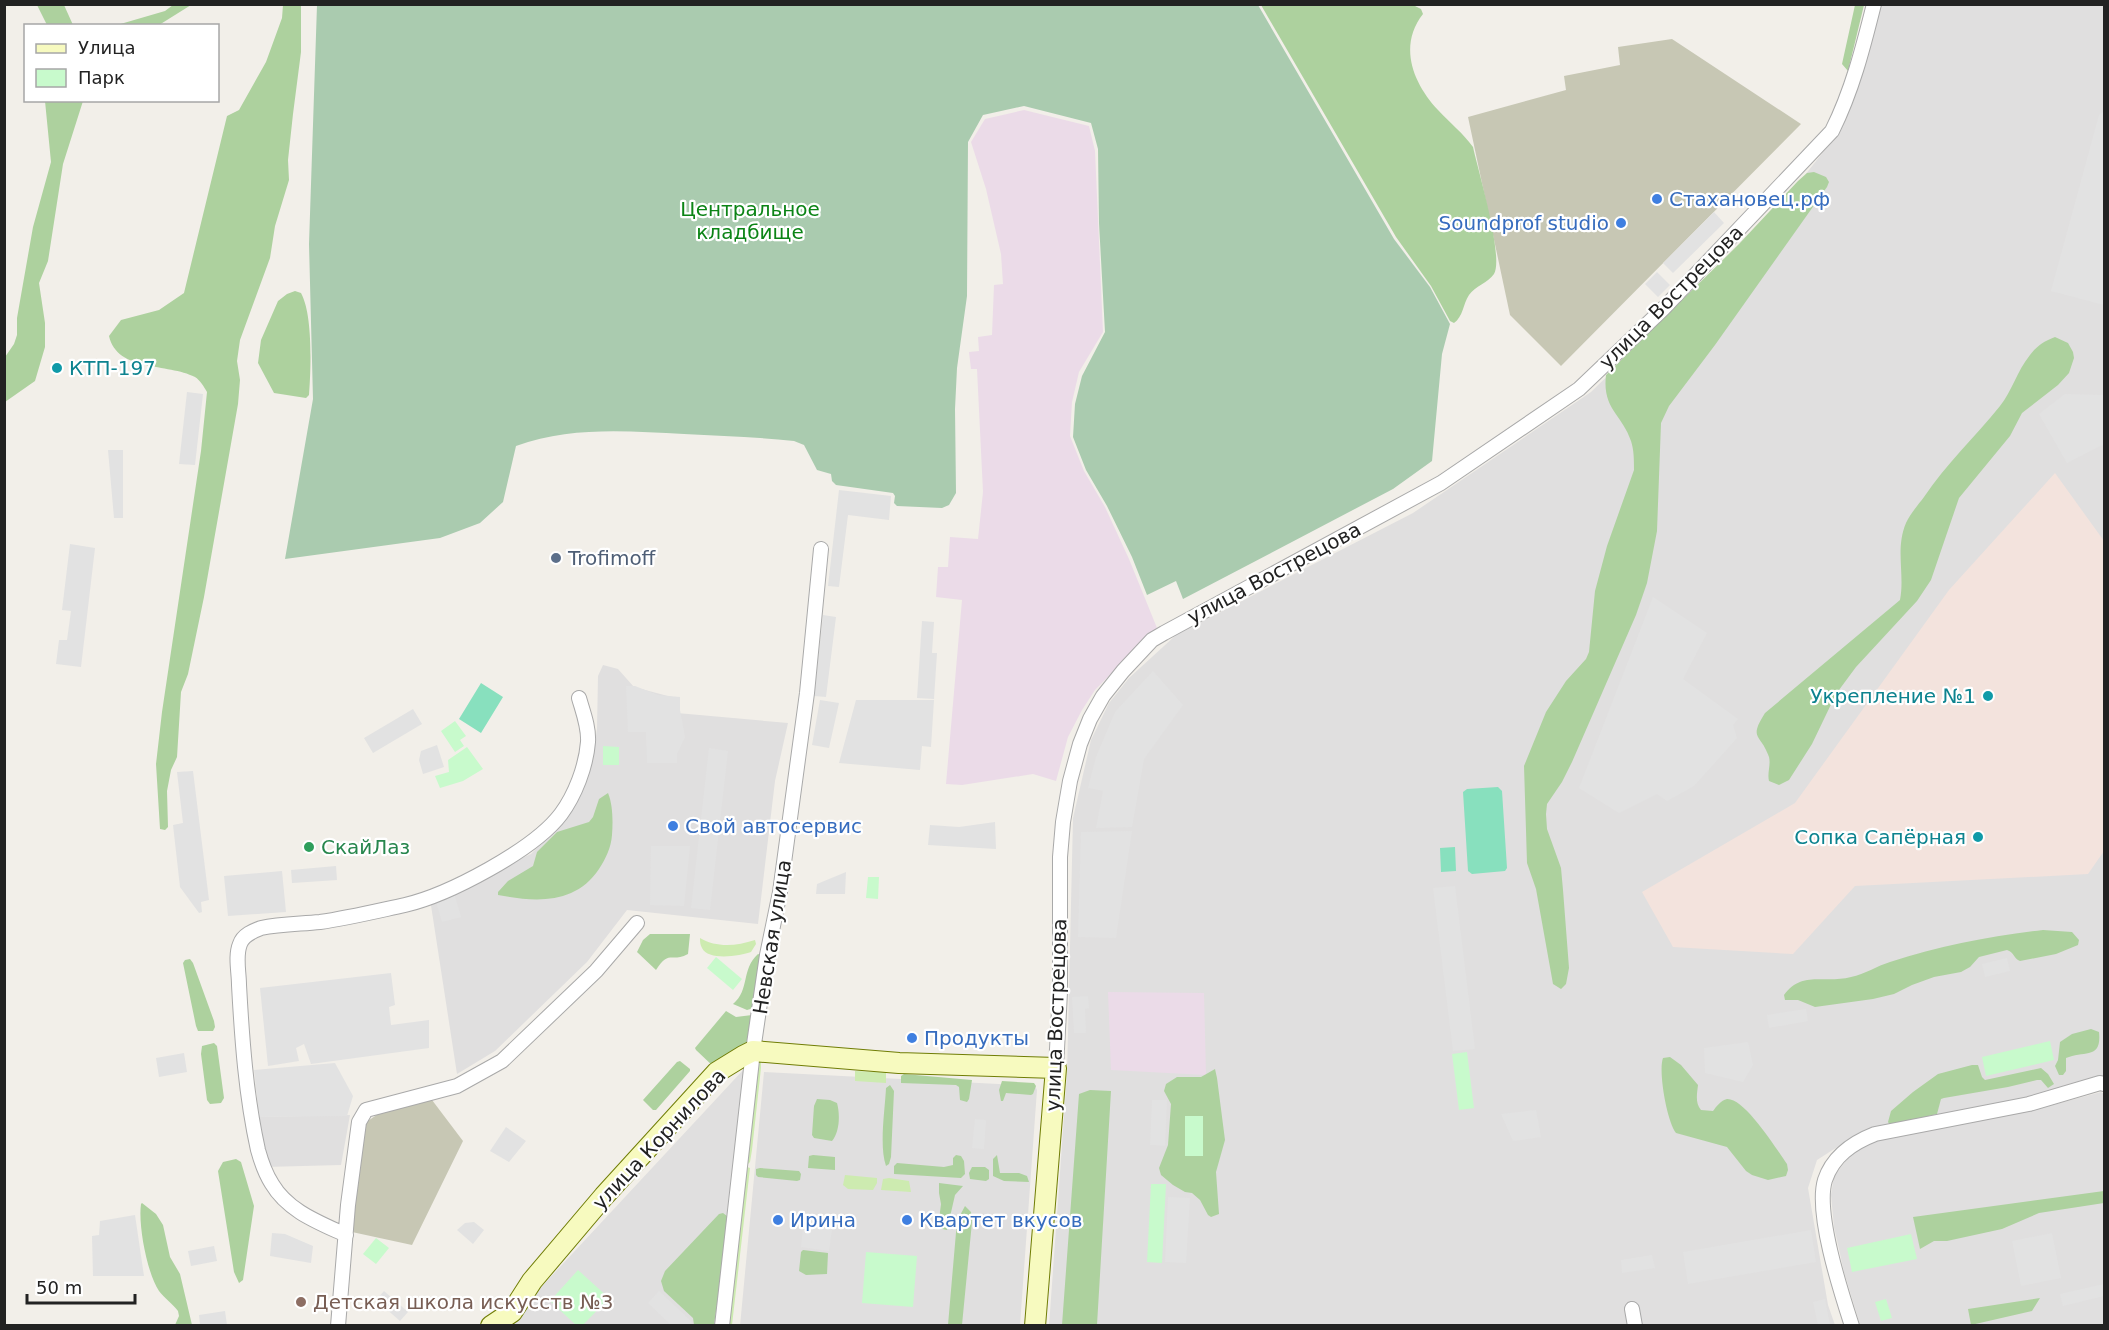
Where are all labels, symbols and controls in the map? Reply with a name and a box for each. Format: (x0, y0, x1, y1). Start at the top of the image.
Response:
legend (24, 24, 219, 102)
text: Улица (78, 37, 135, 58)
text: Парк (78, 67, 125, 88)
place label: Стахановец.рф (1669, 187, 1830, 211)
marker: Стахановец.рф (1650, 192, 1664, 206)
park label: Центральное кладбище (680, 197, 820, 244)
place label: Soundprof studio (1438, 211, 1609, 235)
marker: Soundprof studio (1614, 216, 1628, 230)
street label: улица Вострецова (1594, 220, 1748, 374)
place label: КТП-197 (69, 356, 156, 380)
marker: КТП-197 (50, 361, 64, 375)
street label: улица Вострецова (1183, 517, 1365, 629)
place label: Trofimoff (567, 546, 657, 570)
marker: Trofimoff (549, 551, 563, 565)
place label: Укрепление №1 (1810, 684, 1976, 708)
marker: Укрепление №1 (1981, 689, 1995, 703)
place label: Свой автосервис (685, 814, 862, 838)
marker: Свой автосервис (666, 819, 680, 833)
place label: Сопка Сапёрная (1794, 825, 1966, 849)
marker: Сопка Сапёрная (1971, 830, 1985, 844)
place label: СкайЛаз (321, 835, 410, 859)
marker: СкайЛаз (302, 840, 316, 854)
street label: Невская улица (748, 858, 796, 1016)
street label: улица Вострецова (1041, 918, 1071, 1112)
place label: Продукты (924, 1026, 1029, 1050)
marker: Продукты (905, 1031, 919, 1045)
street label: улица Корнилова (587, 1063, 731, 1215)
place label: Ирина (790, 1208, 856, 1232)
place label: Квартет вкусов (919, 1208, 1083, 1232)
marker: Ирина (771, 1213, 785, 1227)
marker: Квартет вкусов (900, 1213, 914, 1227)
scale bar (27, 1267, 135, 1305)
text: 50 m (36, 1277, 82, 1298)
place label: Детская школа искусcтв №3 (313, 1290, 614, 1314)
marker: Детская школа искусcтв №3 (294, 1295, 308, 1309)

